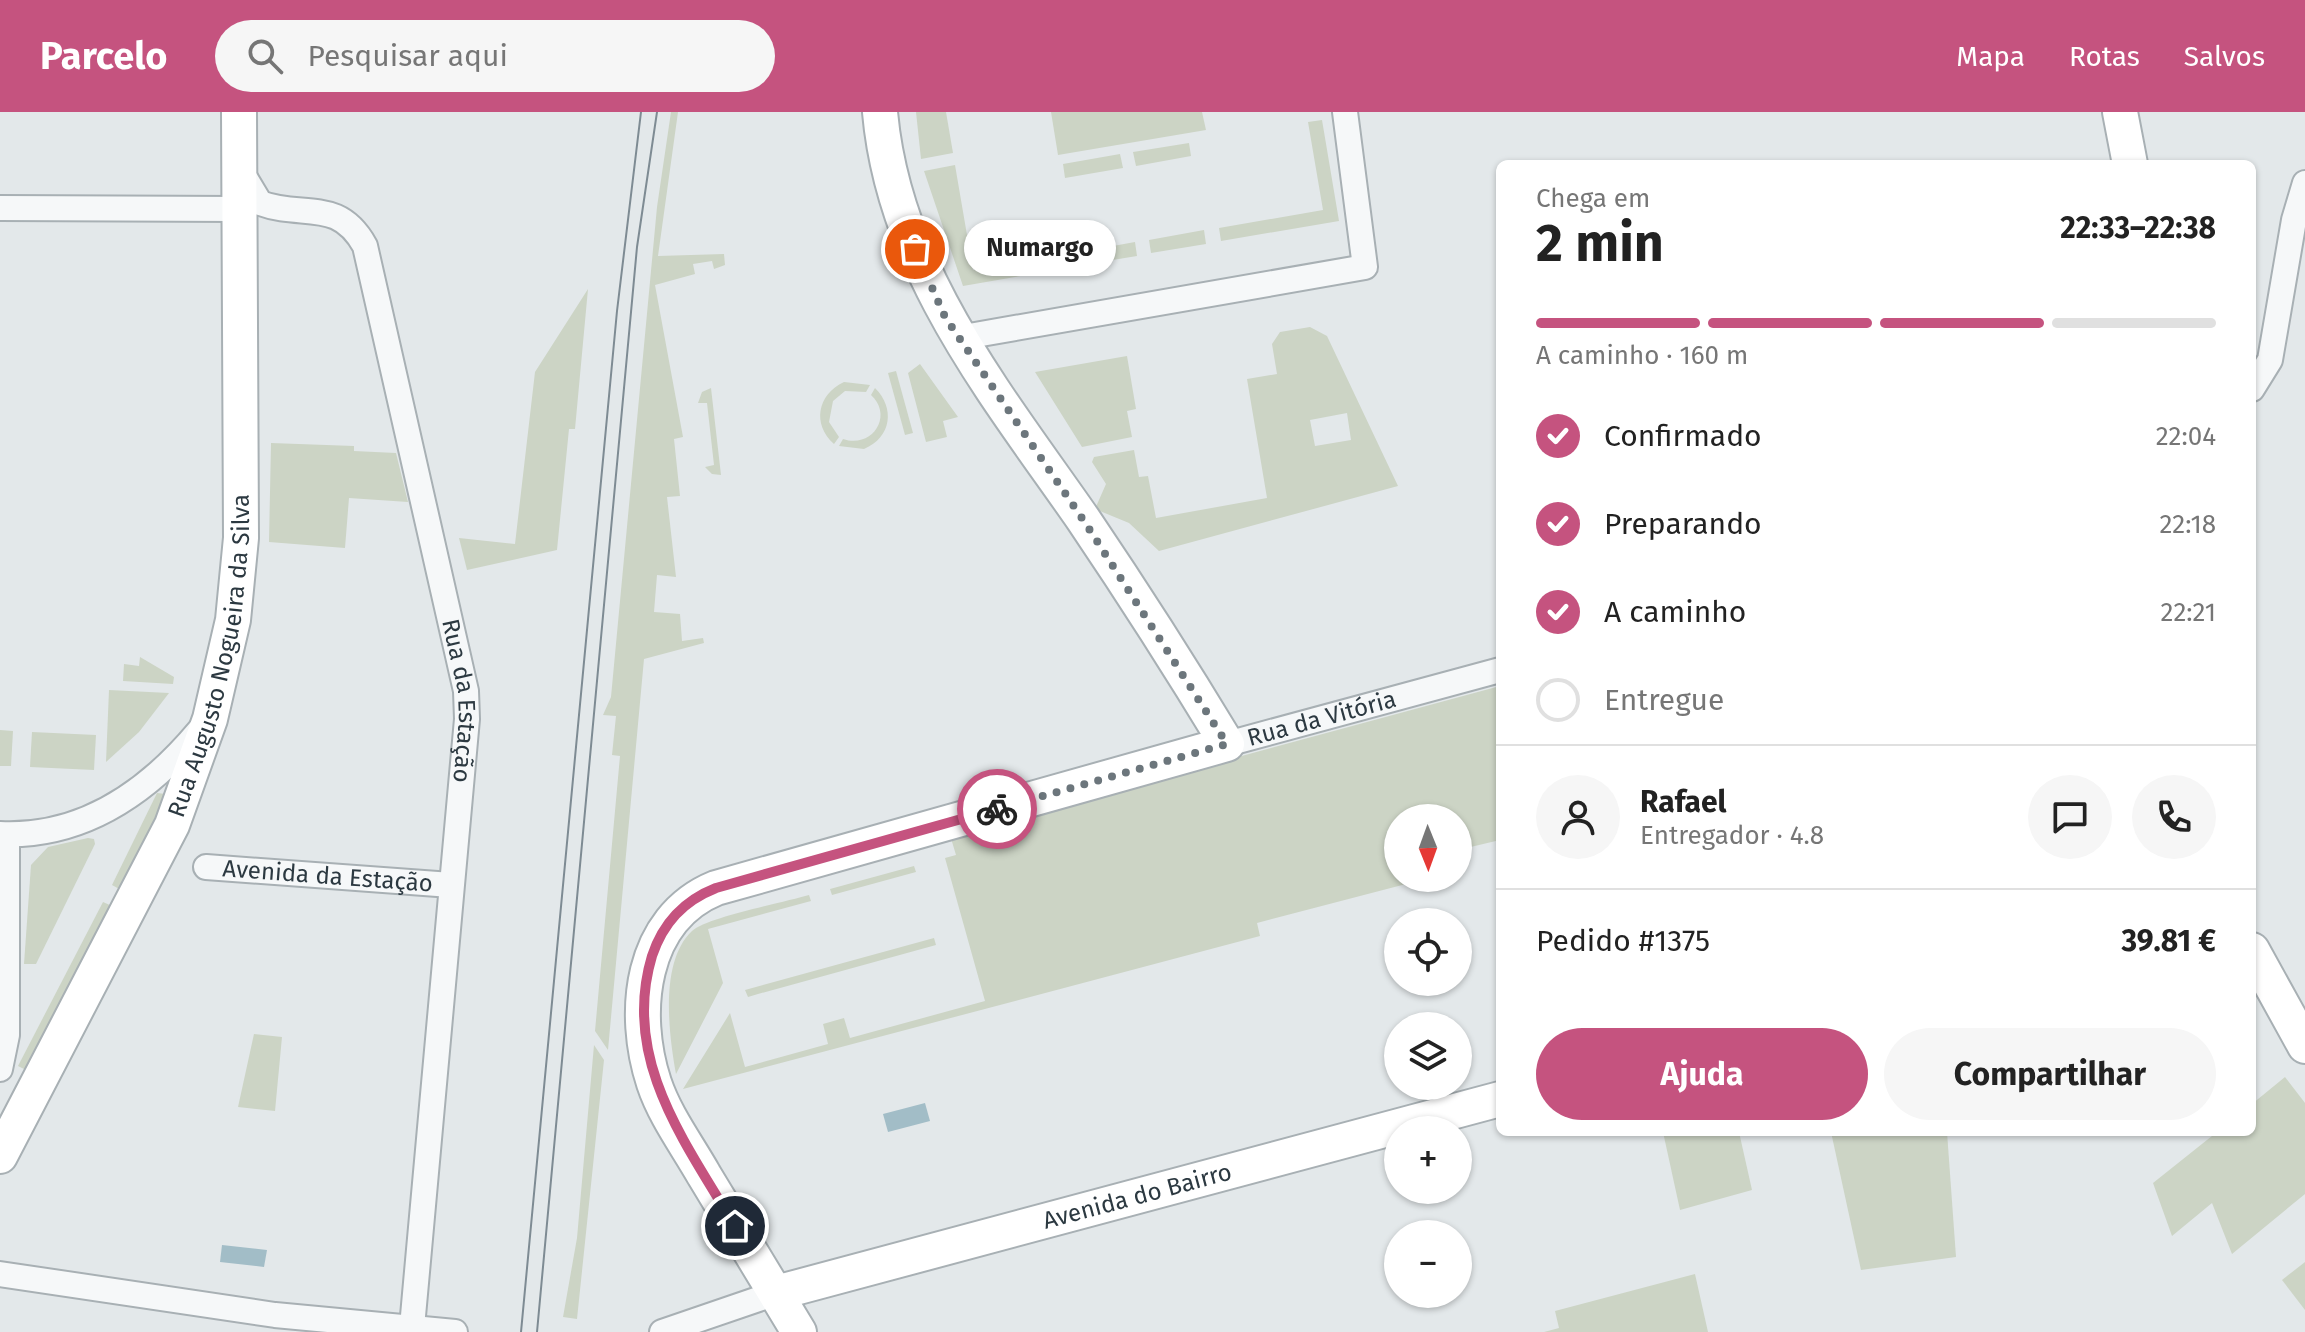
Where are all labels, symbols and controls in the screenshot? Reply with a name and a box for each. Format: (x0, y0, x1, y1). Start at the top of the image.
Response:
search box (215, 20, 775, 92)
text: Parcelo (40, 33, 167, 79)
icon: search (243, 34, 287, 78)
text: Pesquisar aqui (307, 38, 508, 74)
text: Mapa (1956, 40, 2025, 73)
text: Rotas (2069, 40, 2140, 73)
text: Salvos (2184, 40, 2265, 73)
text: Chega em (1536, 183, 1650, 214)
text: 22:33–22:38 (2060, 210, 2216, 246)
text: 2 min (1536, 212, 1664, 275)
pin (881, 215, 949, 283)
callout: Numargo (963, 221, 1115, 277)
icon: bag (893, 227, 937, 271)
text: Numargo (986, 232, 1094, 263)
text: A caminho · 160 m (1536, 340, 1748, 371)
icon: check (1536, 414, 1580, 458)
text: Confirmado (1604, 418, 1762, 454)
text: 22:04 (2156, 421, 2216, 452)
street label: Rua Augusto Nogueira da Silva (162, 494, 256, 821)
icon: check (1536, 502, 1580, 546)
text: Preparando (1604, 506, 1762, 542)
text: 22:18 (2159, 509, 2216, 540)
icon: check (1536, 590, 1580, 634)
text: A caminho (1604, 594, 1746, 630)
text: 22:21 (2161, 597, 2216, 628)
street label: Rua da Estação (436, 616, 481, 784)
text: Entregue (1604, 682, 1724, 718)
street label: Rua da Vitória (1244, 685, 1399, 752)
courier (957, 769, 1037, 849)
button: person (1536, 775, 1620, 859)
button: chat (2028, 775, 2112, 859)
button: phone (2132, 775, 2216, 859)
text: Rafael (1640, 784, 1727, 820)
icon: bike (975, 787, 1019, 831)
north arrow (1384, 804, 1472, 892)
map controls (1384, 804, 1472, 1308)
text: Entregador · 4.8 (1640, 820, 1824, 851)
street label: Avenida da Estação (221, 854, 434, 898)
button: locate (1384, 908, 1472, 996)
text: Pedido #1375 (1536, 923, 1710, 959)
text: 39.81 € (2121, 923, 2216, 959)
button: layers (1384, 1012, 1472, 1100)
button: Ajuda (1536, 1028, 1868, 1120)
button: Compartilhar (1884, 1028, 2216, 1120)
button: + (1384, 1116, 1472, 1204)
street label: Avenida do Bairro (1040, 1158, 1235, 1235)
pin (701, 1192, 769, 1260)
icon: home (713, 1204, 757, 1248)
button: − (1384, 1220, 1472, 1308)

